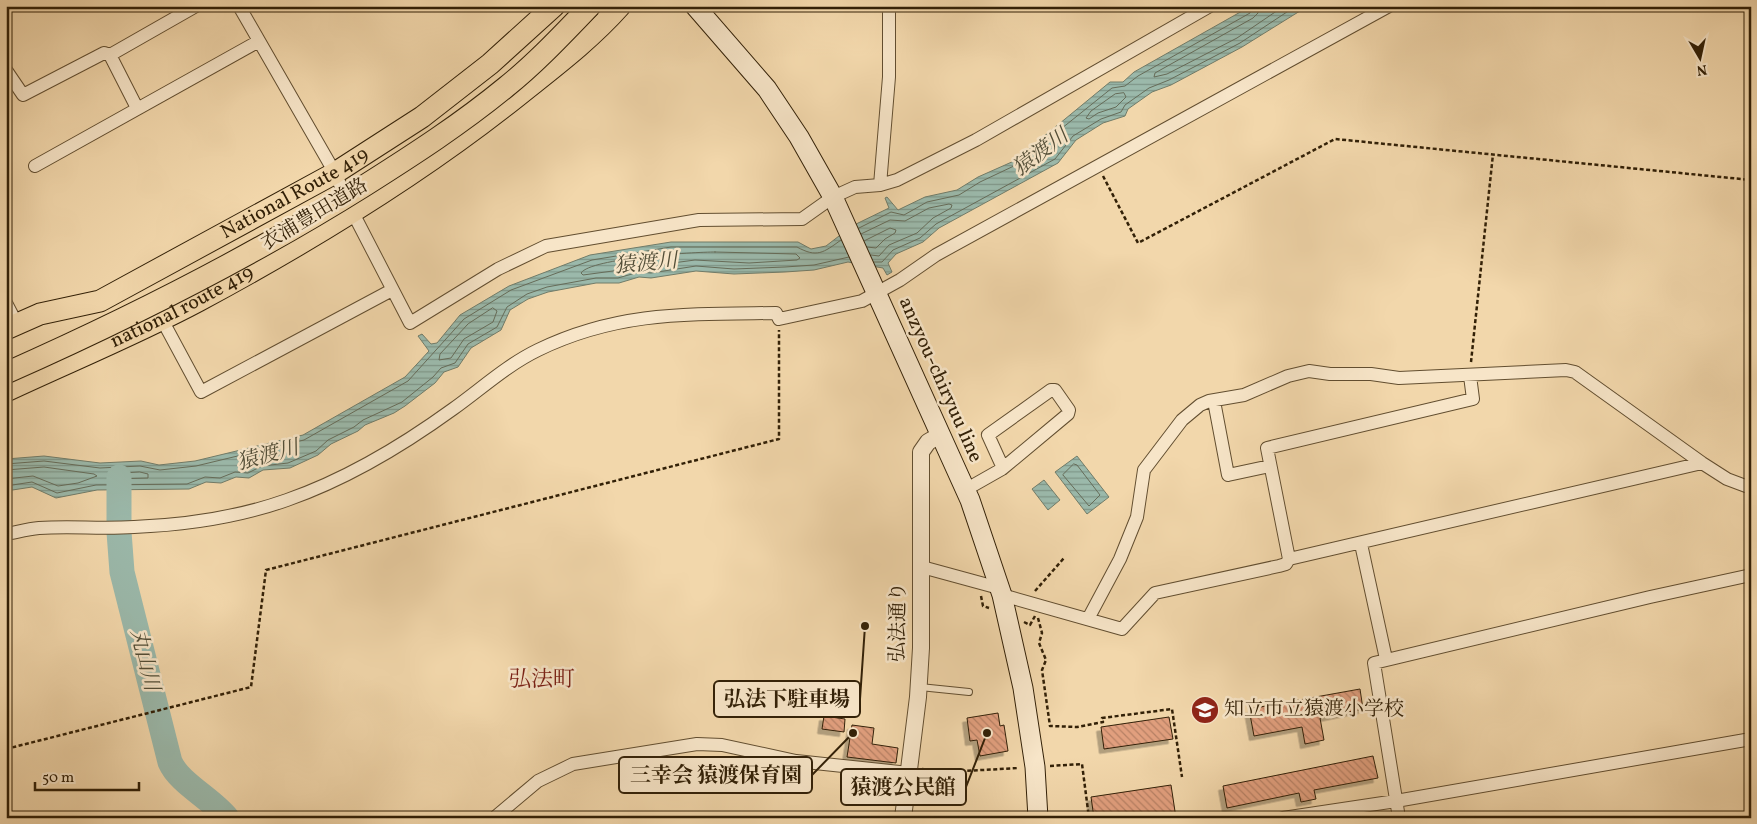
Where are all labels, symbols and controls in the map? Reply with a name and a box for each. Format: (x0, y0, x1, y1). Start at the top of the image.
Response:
north arrow (1674, 32, 1724, 82)
text: N (1695, 59, 1708, 80)
water label: 猿渡川 (1007, 121, 1076, 184)
street label: National Route 419 (216, 141, 374, 247)
street label: 衣浦豊田道路 (256, 172, 374, 258)
water label: 猿渡川 (613, 247, 681, 281)
street label: national route 419 (106, 259, 259, 356)
street label: anzyou-chiryuu line (891, 293, 989, 467)
water label: 猿渡川 (234, 433, 304, 478)
street label: 弘法通り (884, 582, 914, 662)
water label: 丸山川 (122, 626, 166, 696)
district label: 弘法町 (509, 665, 575, 696)
callout: 弘法下駐車場 (714, 681, 860, 717)
text: 弘法下駐車場 (724, 686, 850, 715)
school or university icon: 知立市立猿渡小学校 (1190, 695, 1220, 725)
place label: 知立市立猿渡小学校 (1224, 696, 1404, 724)
callout: 三幸会 猿渡保育園 (619, 757, 812, 793)
scale bar (35, 759, 139, 791)
text: 三幸会 猿渡保育園 (630, 762, 802, 791)
text: 50 m (42, 768, 74, 789)
callout: 猿渡公民館 (841, 769, 966, 805)
text: 猿渡公民館 (851, 774, 956, 803)

